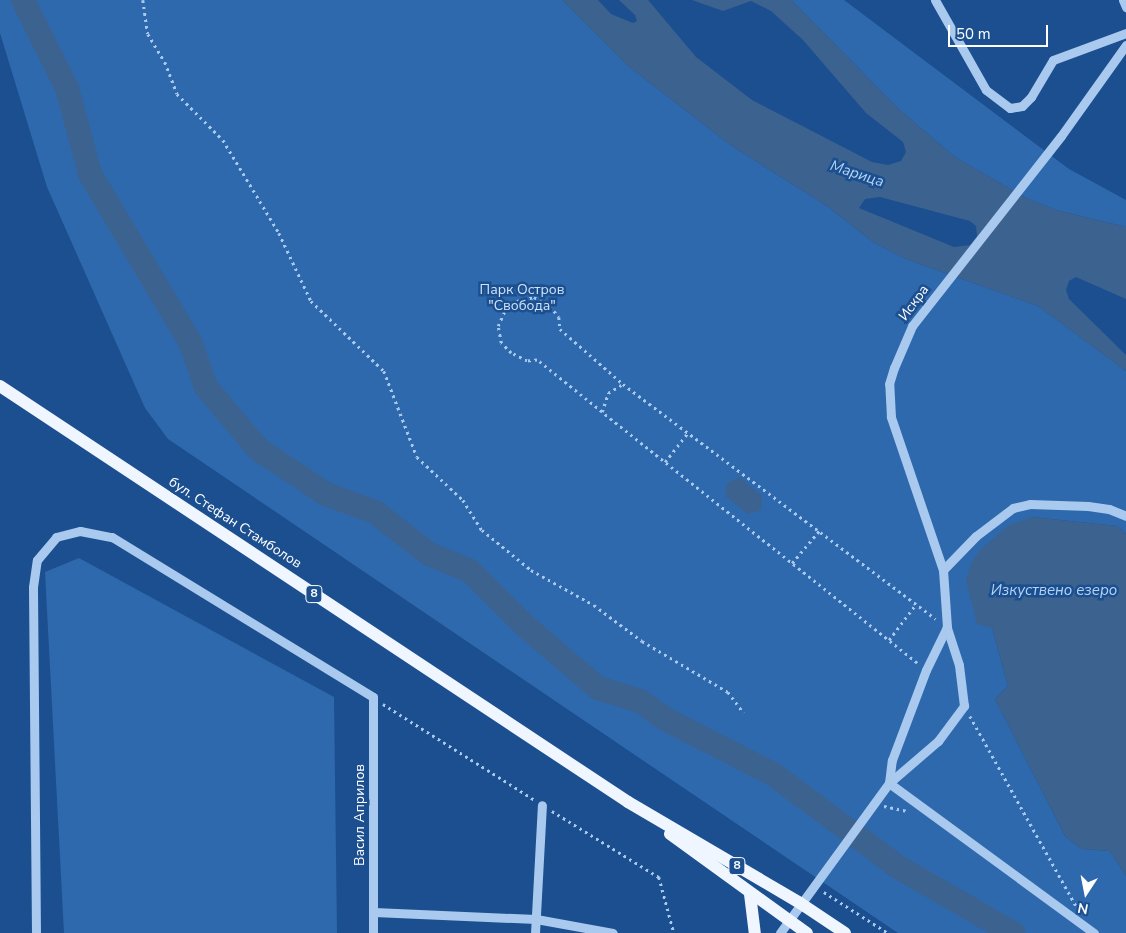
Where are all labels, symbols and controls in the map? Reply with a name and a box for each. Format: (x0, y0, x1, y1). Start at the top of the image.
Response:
scale bar (951, 15, 1051, 47)
text: 50 m (956, 24, 991, 44)
water label: Марица (828, 157, 886, 191)
park label: Парк Остров "Свобода" (480, 282, 564, 314)
street label: Искра (895, 282, 933, 324)
street label: бул. Стефан Стамболов (165, 474, 305, 572)
water label: Изкуствено езеро (991, 582, 1117, 600)
road number: 8 (305, 584, 323, 604)
street label: Васил Априлов (352, 764, 368, 866)
road number: 8 (728, 856, 746, 876)
north arrow (1061, 868, 1111, 918)
text: N (1076, 898, 1090, 919)

